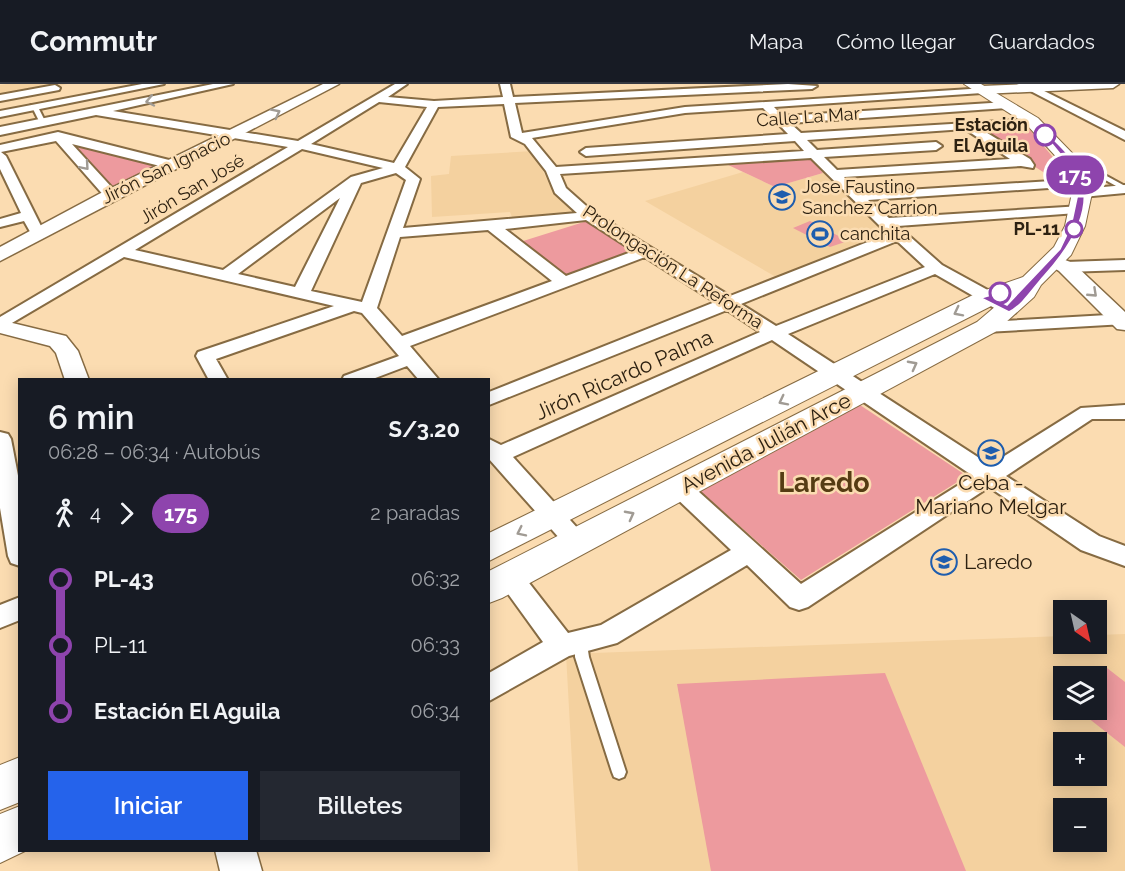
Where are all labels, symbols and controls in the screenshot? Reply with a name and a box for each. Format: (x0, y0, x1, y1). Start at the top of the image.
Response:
text: Commutr (30, 25, 157, 58)
text: Mapa (749, 29, 803, 54)
text: Cómo llegar (836, 29, 956, 54)
text: Guardados (989, 29, 1095, 54)
one-way arrow (146, 94, 156, 107)
street label: Calle La Mar (755, 102, 861, 131)
one-way arrow (270, 109, 280, 120)
place label: Estación El Aguila (953, 114, 1028, 156)
marker: Estación El Aguila (1034, 124, 1056, 146)
street label: Jirón San Ignacio (98, 127, 234, 208)
street label: Jirón San José (136, 149, 248, 228)
line badge: 175 (1040, 156, 1110, 194)
one-way arrow (78, 159, 89, 170)
text: 175 (1058, 163, 1092, 188)
place label: Jose Faustino Sanchez Carrion (802, 176, 937, 218)
school or university icon: Jose Faustino Sanchez Carrion (767, 182, 797, 212)
street label: Prolongación La Reforma (579, 200, 767, 333)
place label: PL-11 (1014, 218, 1060, 239)
sports icon: canchita (805, 219, 835, 249)
marker: PL-11 (1065, 220, 1083, 238)
place label: canchita (840, 223, 910, 244)
unlabelled marker (989, 282, 1011, 304)
one-way arrow (1086, 286, 1097, 297)
one-way arrow (953, 305, 964, 316)
street label: Jirón Ricardo Palma (531, 324, 716, 425)
one-way arrow (907, 361, 917, 372)
street label: Avenida Julián Arce (676, 387, 855, 498)
one-way arrow (779, 394, 789, 405)
text: 6 min (48, 398, 134, 437)
text: S/3.20 (389, 416, 460, 442)
school or university icon: Ceba - Mariano Melgar (976, 438, 1006, 468)
text: 06:28 – 06:34 · Autobús (48, 440, 260, 464)
district label: Laredo (778, 467, 870, 498)
place label: Ceba - Mariano Melgar (915, 470, 1067, 519)
icon: walk (48, 497, 81, 530)
icon: forward (110, 497, 143, 530)
text: 4 (90, 501, 101, 525)
text: 175 (164, 501, 197, 526)
text: 2 paradas (370, 501, 460, 525)
one-way arrow (623, 511, 634, 522)
one-way arrow (516, 525, 527, 537)
school or university icon: Laredo (929, 547, 959, 577)
place label: Laredo (964, 549, 1033, 574)
text: PL-43 (94, 566, 154, 592)
text: 06:32 (411, 567, 460, 591)
north arrow (1053, 600, 1107, 654)
map controls (1053, 600, 1107, 852)
text: PL-11 (94, 632, 147, 658)
text: 06:33 (411, 633, 460, 657)
button: layers (1053, 666, 1107, 720)
text: Estación El Aguila (94, 698, 280, 724)
text: 06:34 (410, 699, 460, 723)
button: + (1053, 732, 1107, 786)
button: Iniciar (48, 771, 248, 840)
button: Billetes (260, 771, 460, 840)
button: − (1053, 798, 1107, 852)

